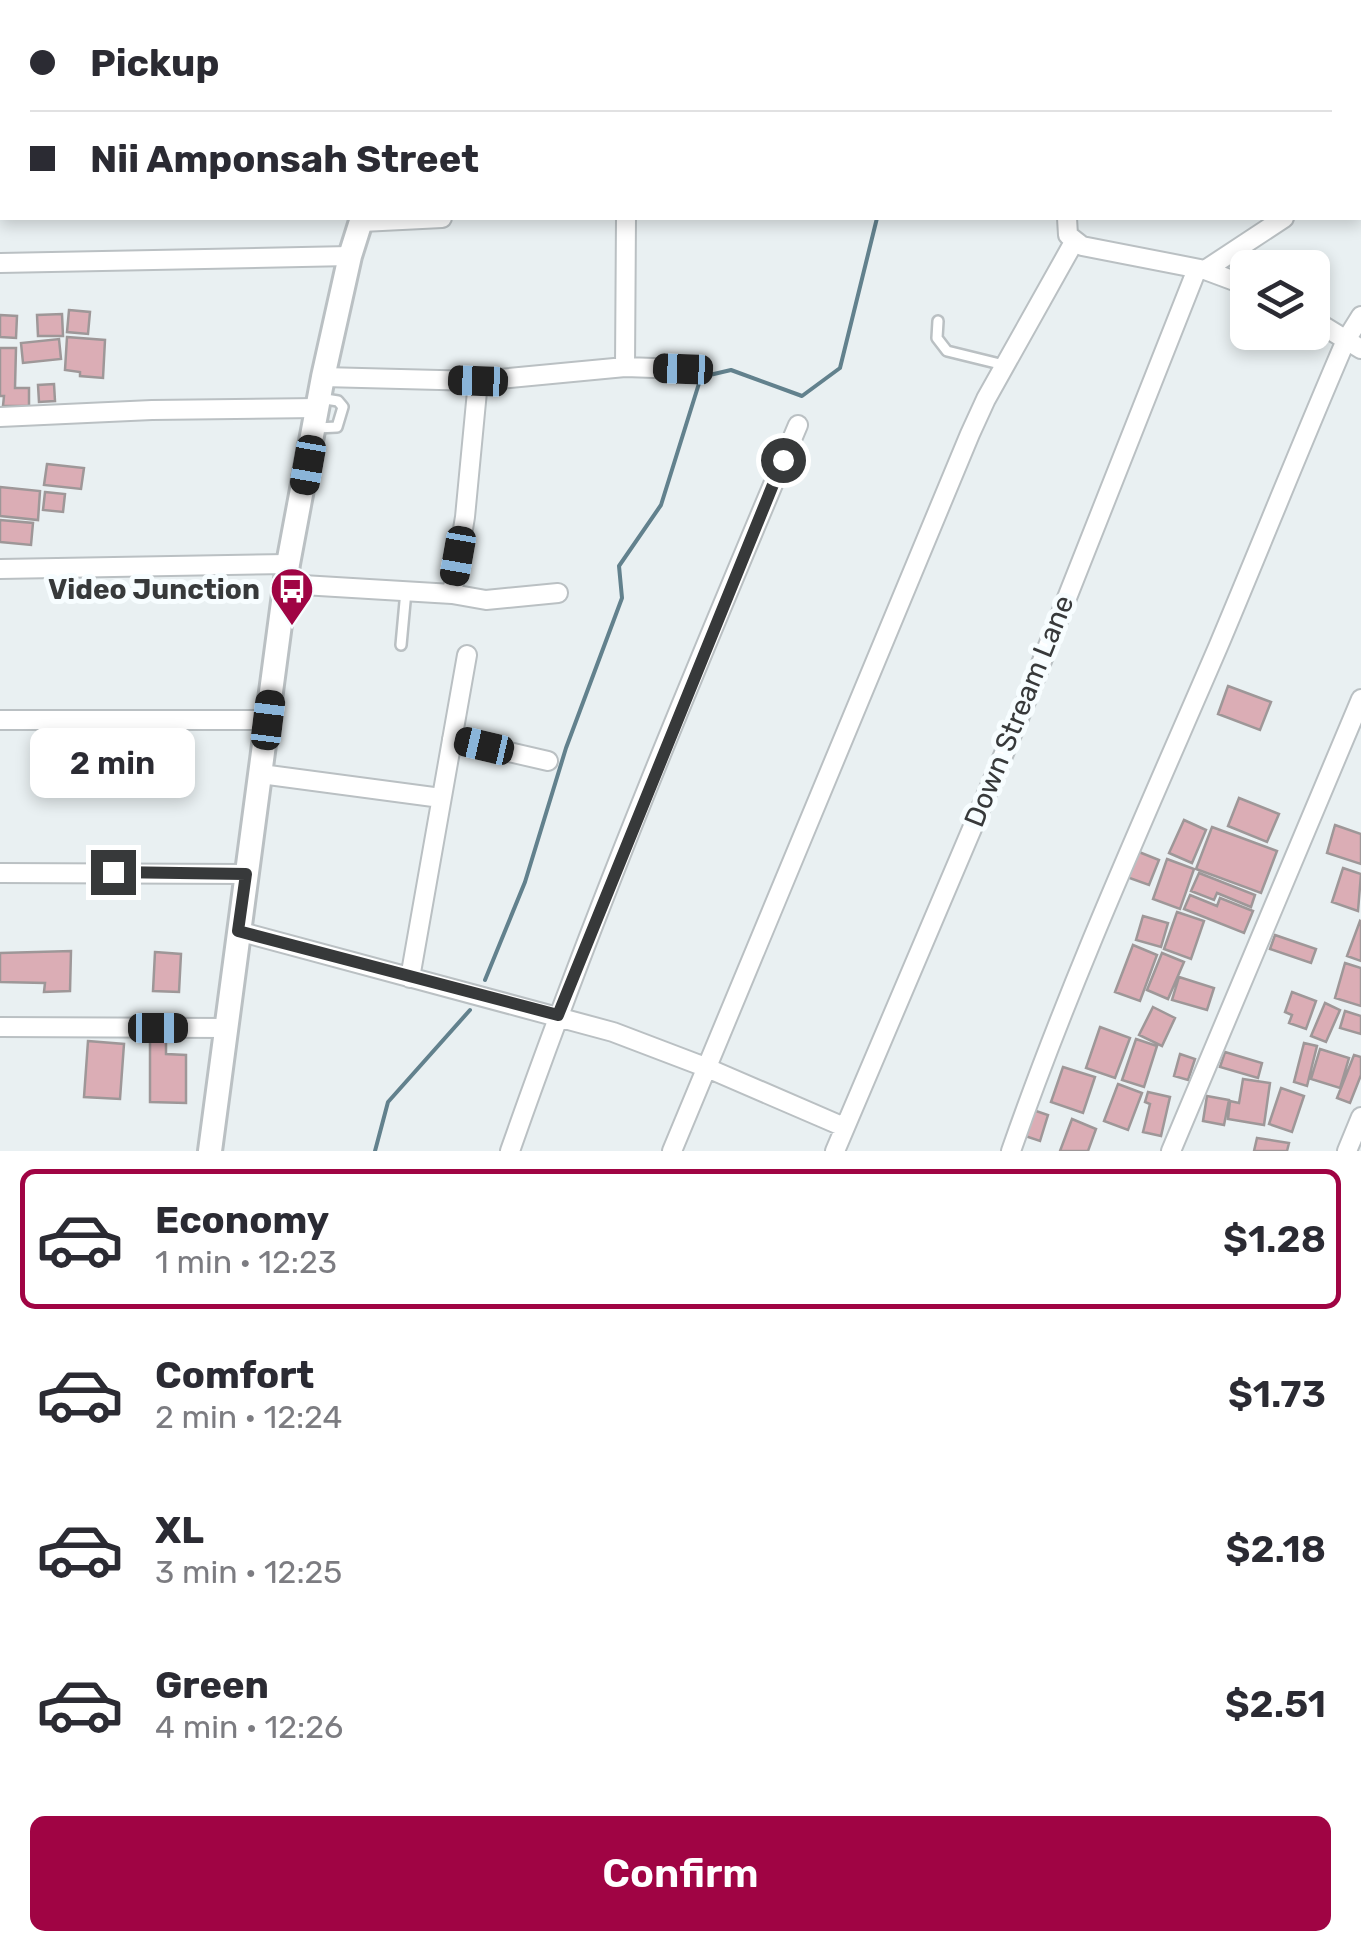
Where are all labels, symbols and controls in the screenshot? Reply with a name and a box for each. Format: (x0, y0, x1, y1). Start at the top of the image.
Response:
text: Pickup (90, 40, 219, 86)
text: Nii Amponsah Street (90, 136, 479, 182)
map controls (1230, 250, 1330, 350)
button: layers (1230, 250, 1330, 350)
car (652, 353, 714, 385)
car (447, 365, 509, 397)
car (288, 433, 328, 497)
route start (761, 438, 806, 483)
car (438, 524, 478, 588)
bus stop icon: Video Junction (269, 566, 315, 627)
place label: Video Junction (48, 573, 260, 606)
street label: Down Stream Lane (957, 590, 1081, 832)
car (249, 688, 287, 752)
car (451, 725, 517, 767)
callout: 2 min (31, 727, 196, 797)
text: 2 min (70, 744, 155, 782)
route end (91, 850, 136, 895)
car (128, 1013, 188, 1043)
icon: car (35, 1194, 125, 1284)
text: Economy (155, 1197, 329, 1243)
text: $1.28 (1223, 1216, 1326, 1262)
text: 1 min · 12:23 (155, 1243, 337, 1281)
icon: car (35, 1349, 125, 1439)
text: Comfort (155, 1352, 314, 1398)
text: $1.73 (1228, 1371, 1326, 1417)
text: 2 min · 12:24 (155, 1398, 342, 1436)
icon: car (35, 1504, 125, 1594)
text: XL (155, 1507, 204, 1553)
text: $2.18 (1226, 1526, 1326, 1572)
text: 3 min · 12:25 (155, 1553, 342, 1591)
icon: car (35, 1659, 125, 1749)
text: Green (155, 1662, 269, 1708)
text: $2.51 (1225, 1681, 1326, 1727)
text: 4 min · 12:26 (155, 1708, 343, 1746)
button: Confirm (30, 1816, 1331, 1931)

